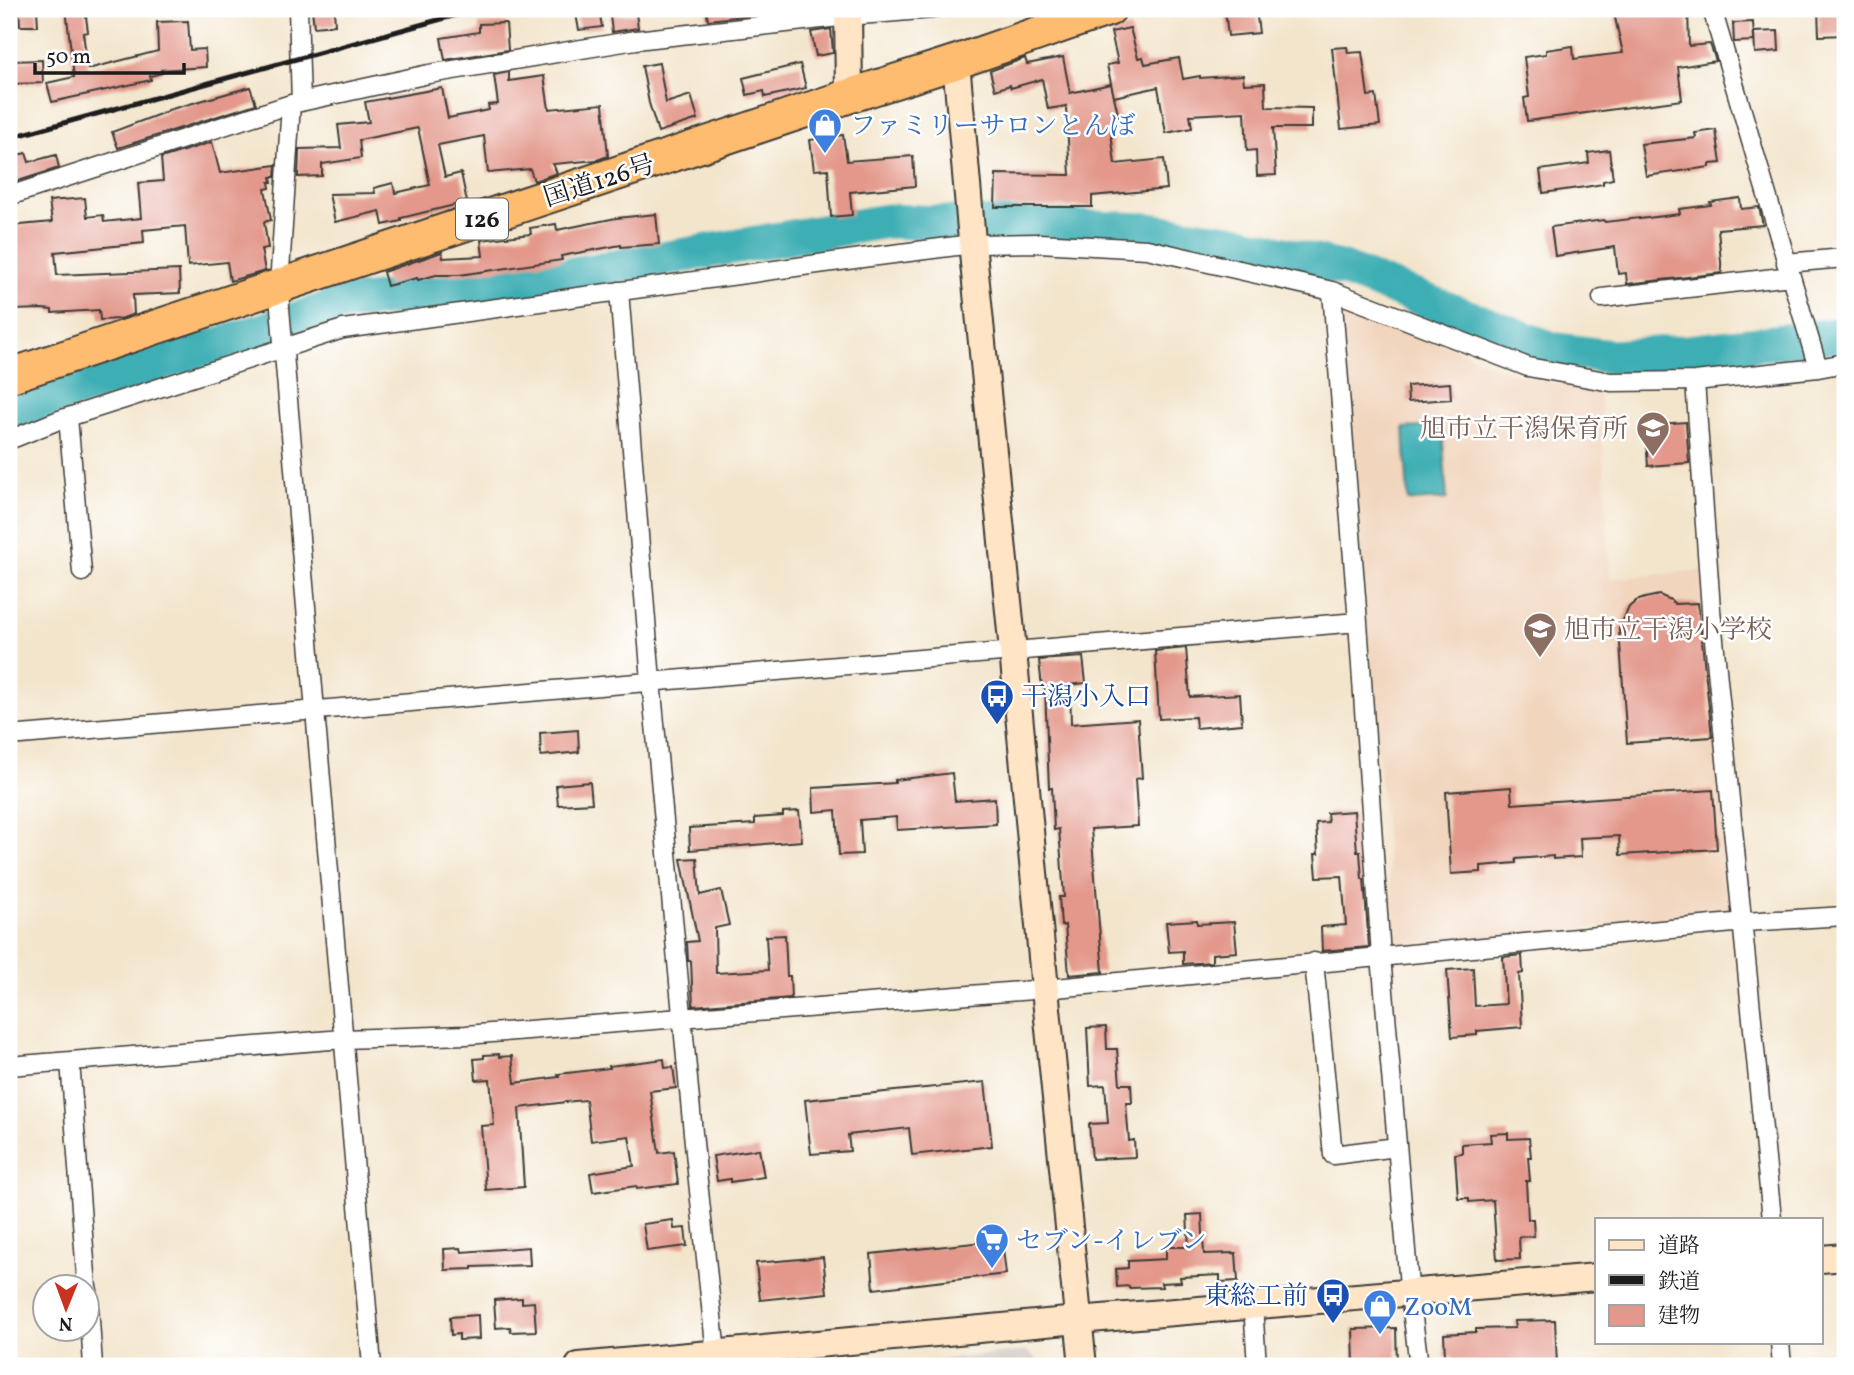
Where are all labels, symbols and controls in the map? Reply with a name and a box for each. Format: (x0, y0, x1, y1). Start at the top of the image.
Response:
scale bar (35, 32, 184, 76)
text: 50 m (46, 43, 91, 72)
shop icon: ファミリーサロンとんぼ (806, 106, 844, 155)
place label: ファミリーサロンとんぼ (850, 109, 1135, 145)
street label: 国道126号 (539, 147, 660, 217)
road number: 126 (456, 198, 508, 240)
school or university icon: 旭市立干潟保育所 (1634, 409, 1672, 458)
place label: 旭市立干潟保育所 (1420, 412, 1628, 448)
school or university icon: 旭市立干潟小学校 (1521, 610, 1559, 659)
place label: 旭市立干潟小学校 (1564, 613, 1772, 649)
bus stop icon: 干潟小入口 (978, 677, 1016, 726)
place label: 干潟小入口 (1021, 680, 1151, 716)
legend (1595, 1218, 1822, 1344)
supermarket icon: セブン-イレブン (973, 1221, 1011, 1270)
place label: セブン-イレブン (1016, 1224, 1207, 1260)
text: 道路 (1658, 1232, 1700, 1261)
text: 鉄道 (1658, 1268, 1700, 1297)
north arrow (32, 1274, 102, 1344)
bus stop icon: 東総工前 (1314, 1276, 1352, 1325)
place label: 東総工前 (1204, 1279, 1308, 1315)
shop icon: ZooM (1361, 1287, 1399, 1336)
place label: ZooM (1404, 1290, 1472, 1326)
text: 建物 (1658, 1302, 1700, 1331)
text: N (58, 1310, 73, 1336)

